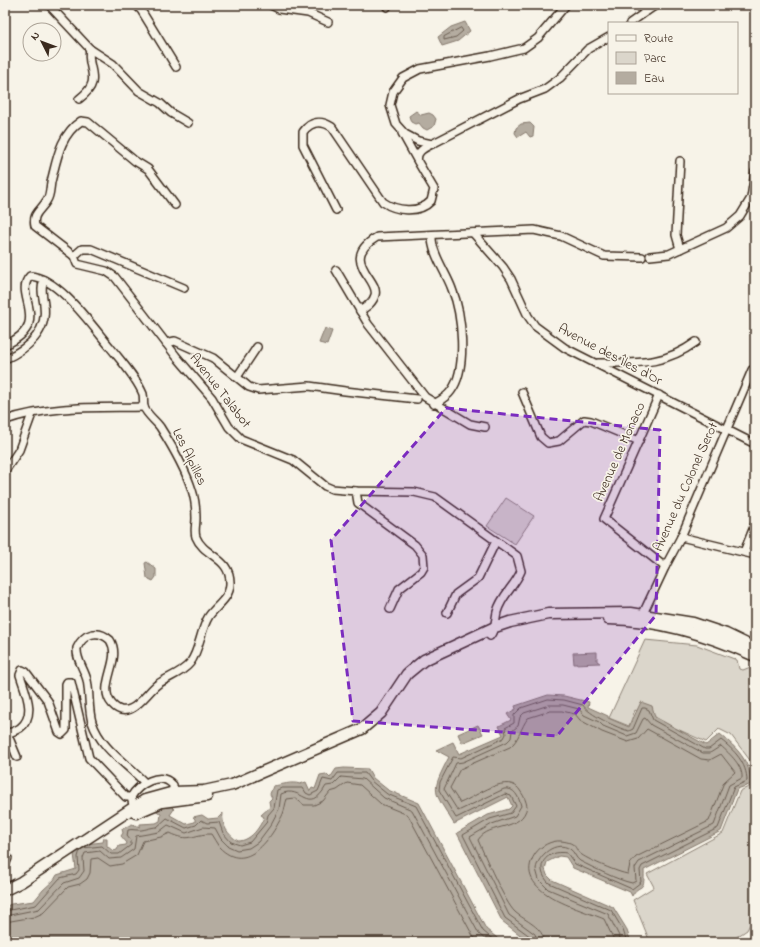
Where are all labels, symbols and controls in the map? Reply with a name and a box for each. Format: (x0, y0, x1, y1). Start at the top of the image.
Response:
north arrow (22, 22, 62, 62)
legend (608, 22, 738, 94)
text: N (27, 28, 44, 44)
text: Route (644, 30, 674, 48)
text: Parc (644, 50, 666, 68)
text: Eau (644, 70, 665, 88)
street label: Avenue des Îles d'Or (554, 319, 667, 392)
street label: Avenue Talabot (184, 349, 256, 433)
street label: Avenue de Monaco (589, 399, 651, 505)
street label: Avenue du Colonel Serot (648, 419, 724, 555)
street label: Les Alpilles (166, 425, 212, 489)

